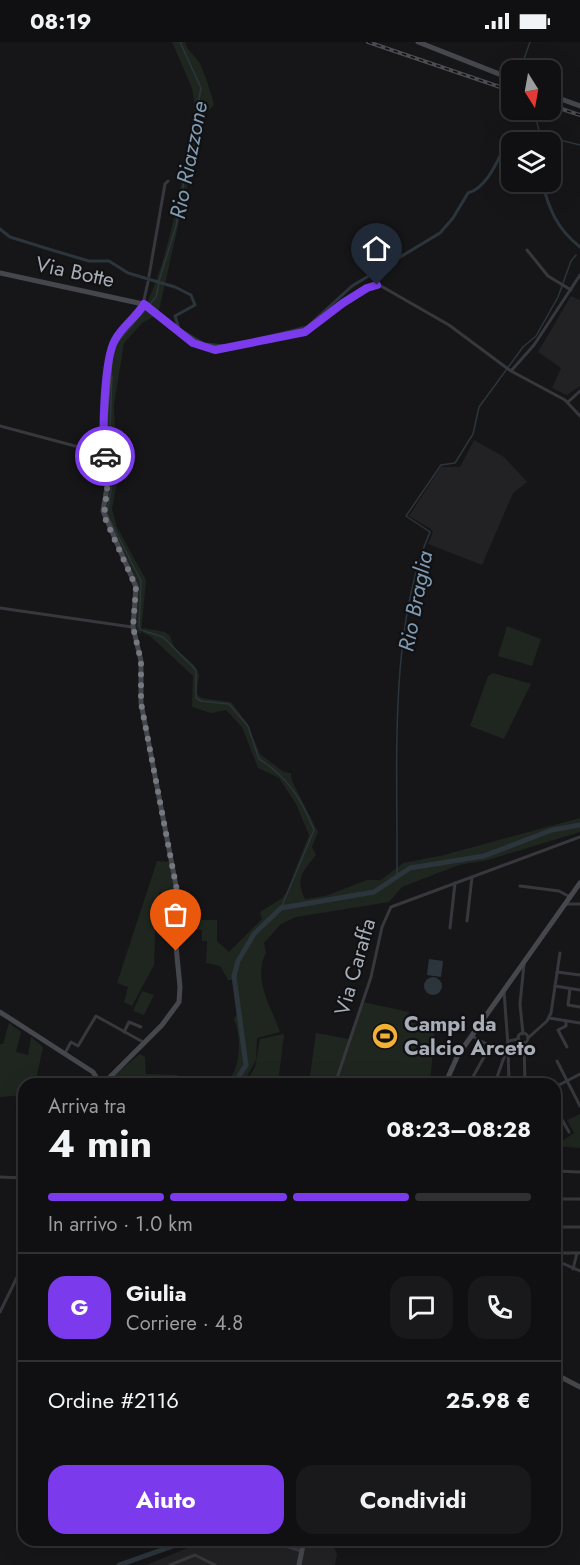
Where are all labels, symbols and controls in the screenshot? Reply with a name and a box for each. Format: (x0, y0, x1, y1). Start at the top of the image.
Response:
text: 08:19 (30, 5, 91, 37)
north arrow (501, 60, 561, 120)
map controls (501, 60, 561, 192)
water label: Rio Riazzone (161, 98, 215, 222)
button: layers (501, 132, 561, 192)
pin (351, 223, 402, 285)
icon: home (360, 232, 393, 265)
street label: Via Botte (33, 249, 117, 295)
courier (75, 426, 135, 486)
icon: car (89, 440, 122, 473)
water label: Rio Braglia (390, 548, 440, 654)
pin (150, 889, 201, 951)
icon: bag (159, 898, 192, 931)
street label: Via Caraffa (327, 915, 383, 1019)
place label: Campi da Calcio Arceto (404, 1009, 536, 1063)
sports icon: Campi da Calcio Arceto (370, 1021, 400, 1051)
text: Arriva tra (48, 1092, 126, 1121)
text: 08:23–08:28 (387, 1113, 531, 1145)
text: 4 min (48, 1115, 152, 1172)
text: In arrivo · 1.0 km (48, 1210, 193, 1239)
button: chat (390, 1276, 453, 1339)
button: phone (468, 1276, 531, 1339)
text: Giulia (126, 1277, 187, 1309)
text: G (71, 1291, 88, 1323)
text: Corriere · 4.8 (126, 1309, 243, 1338)
text: Ordine #2116 (48, 1384, 179, 1416)
text: 25.98 € (446, 1384, 531, 1416)
button: Aiuto (48, 1465, 284, 1534)
button: Condividi (296, 1465, 531, 1534)

